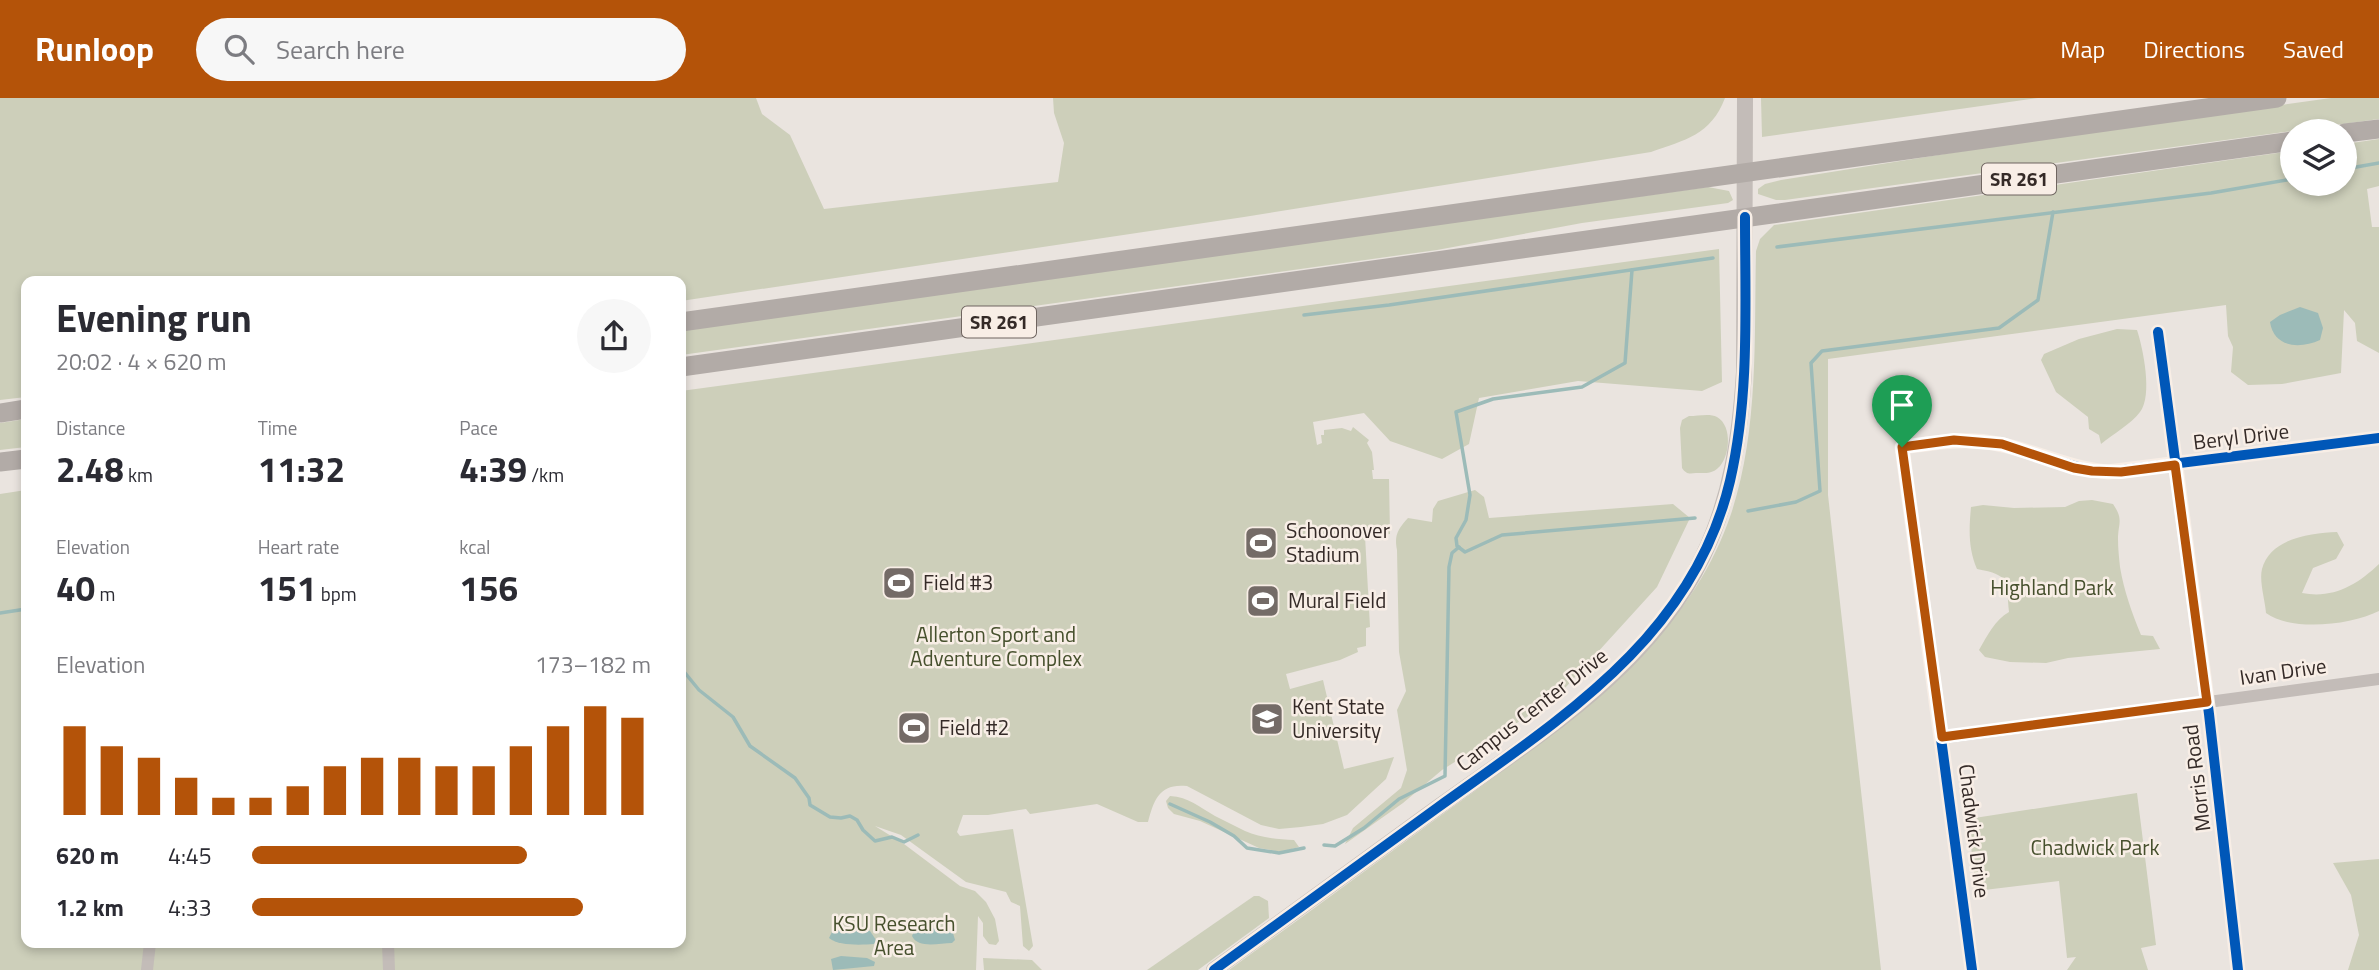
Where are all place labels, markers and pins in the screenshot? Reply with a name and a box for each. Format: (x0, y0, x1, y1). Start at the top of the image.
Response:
pin (1872, 375, 1932, 447)
place label: Schoonover Stadium (1286, 514, 1390, 570)
sports icon: Schoonover Stadium (1242, 524, 1280, 562)
sports icon: Field #3 (880, 564, 918, 602)
place label: Field #3 (923, 566, 993, 598)
sports icon: Mural Field (1244, 582, 1282, 620)
place label: Mural Field (1288, 584, 1386, 616)
place label: Kent State University (1292, 690, 1385, 746)
school or university icon: Kent State University (1248, 700, 1286, 738)
sports icon: Field #2 (895, 709, 933, 747)
place label: Field #2 (939, 711, 1009, 743)

